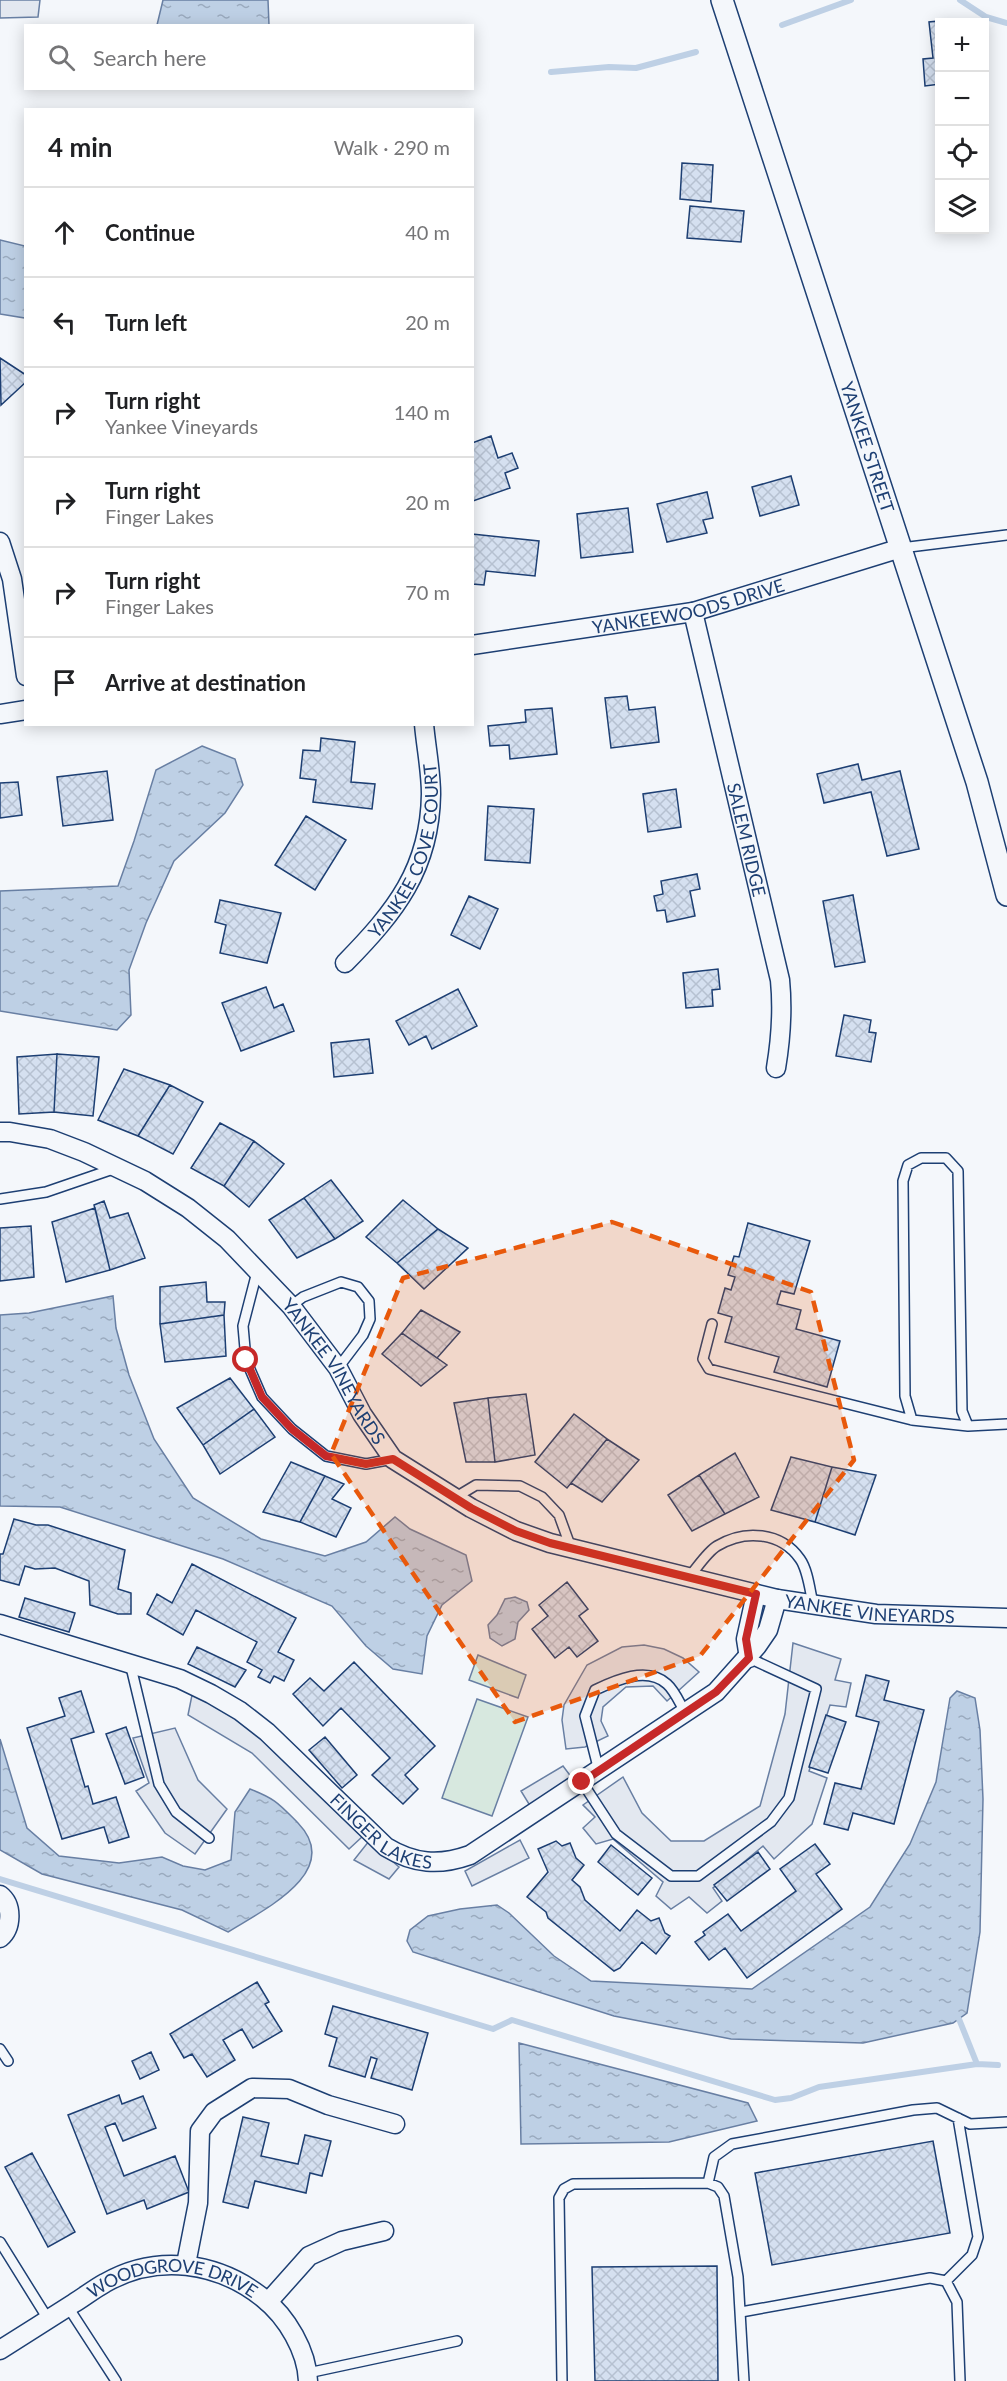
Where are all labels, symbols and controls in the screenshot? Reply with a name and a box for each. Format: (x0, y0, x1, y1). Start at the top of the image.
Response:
map controls (935, 18, 989, 234)
button: + (935, 18, 989, 72)
search box (24, 24, 474, 90)
icon: search (45, 41, 78, 74)
text: Search here (93, 44, 206, 71)
button: − (935, 72, 989, 126)
button: locate (935, 126, 989, 180)
text: 4 min (48, 131, 112, 163)
text: Walk · 290 m (334, 135, 450, 159)
button: layers (935, 180, 989, 234)
icon: ahead (48, 216, 81, 249)
text: Continue (105, 219, 195, 246)
text: 40 m (405, 220, 450, 244)
icon: left (48, 306, 81, 339)
text: Turn left (105, 309, 187, 336)
text: 20 m (405, 310, 450, 334)
street label: YANKEE STREET (836, 379, 899, 515)
text: Turn right (105, 387, 200, 414)
icon: right (48, 396, 81, 429)
text: 140 m (394, 400, 450, 424)
text: Yankee Vineyards (105, 414, 258, 438)
text: Turn right (105, 477, 200, 504)
icon: right (48, 486, 81, 519)
text: 20 m (405, 490, 450, 514)
text: Finger Lakes (105, 504, 214, 528)
text: Turn right (105, 567, 200, 594)
street label: YANKEEWOODS DRIVE (591, 574, 787, 638)
icon: right (48, 576, 81, 609)
text: 70 m (405, 580, 450, 604)
text: Finger Lakes (105, 594, 214, 618)
icon: arrive (48, 666, 81, 699)
text: Arrive at destination (105, 669, 306, 696)
street label: YANKEE COVE COURT (363, 762, 442, 942)
street label: SALEM RIDGE (723, 781, 771, 899)
street label: YANKEE VINEYARDS (278, 1293, 390, 1448)
route start (232, 1346, 258, 1372)
street label: YANKEE VINEYARDS (783, 1589, 955, 1627)
route end (568, 1768, 594, 1794)
street label: FINGER LAKES (326, 1788, 433, 1873)
text: WOODGROVE DRIVE (83, 2254, 262, 2302)
street label: WOODGROVE DRIVE (83, 2287, 263, 2309)

